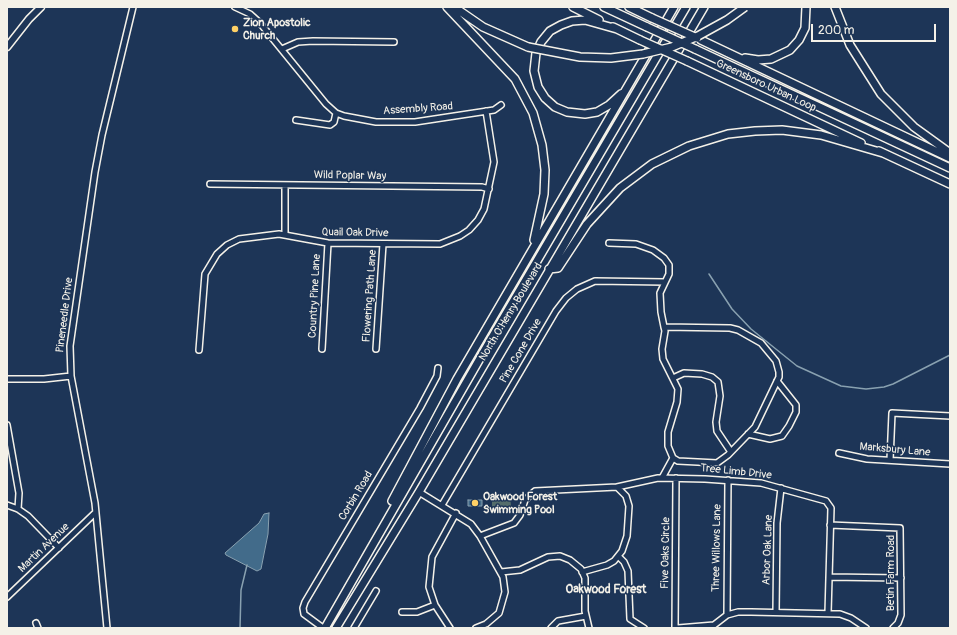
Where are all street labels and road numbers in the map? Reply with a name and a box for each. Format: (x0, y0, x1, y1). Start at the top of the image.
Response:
street label: Greensboro Urban Loop (714, 57, 818, 115)
street label: Assembly Road (383, 100, 453, 118)
street label: Wild Poplar Way (314, 169, 386, 183)
street label: Quail Oak Drive (321, 226, 389, 240)
street label: Flowering Path Lane (360, 249, 380, 343)
street label: Country Pine Lane (306, 254, 324, 338)
street label: North O'Henry Boulevard (476, 260, 546, 364)
street label: Pineneedle Drive (54, 277, 76, 353)
street label: Pine Cone Drive (497, 316, 545, 386)
street label: Marksbury Lane (859, 440, 931, 460)
street label: Tree Limb Drive (700, 462, 772, 482)
street label: Corbin Road (336, 469, 376, 523)
street label: Three Willows Lane (710, 504, 724, 592)
street label: Arbor Oak Lane (760, 515, 776, 585)
street label: Five Oaks Circle (659, 517, 673, 589)
street label: Martin Avenue (16, 520, 72, 576)
street label: Betin Farm Road (884, 535, 898, 611)

